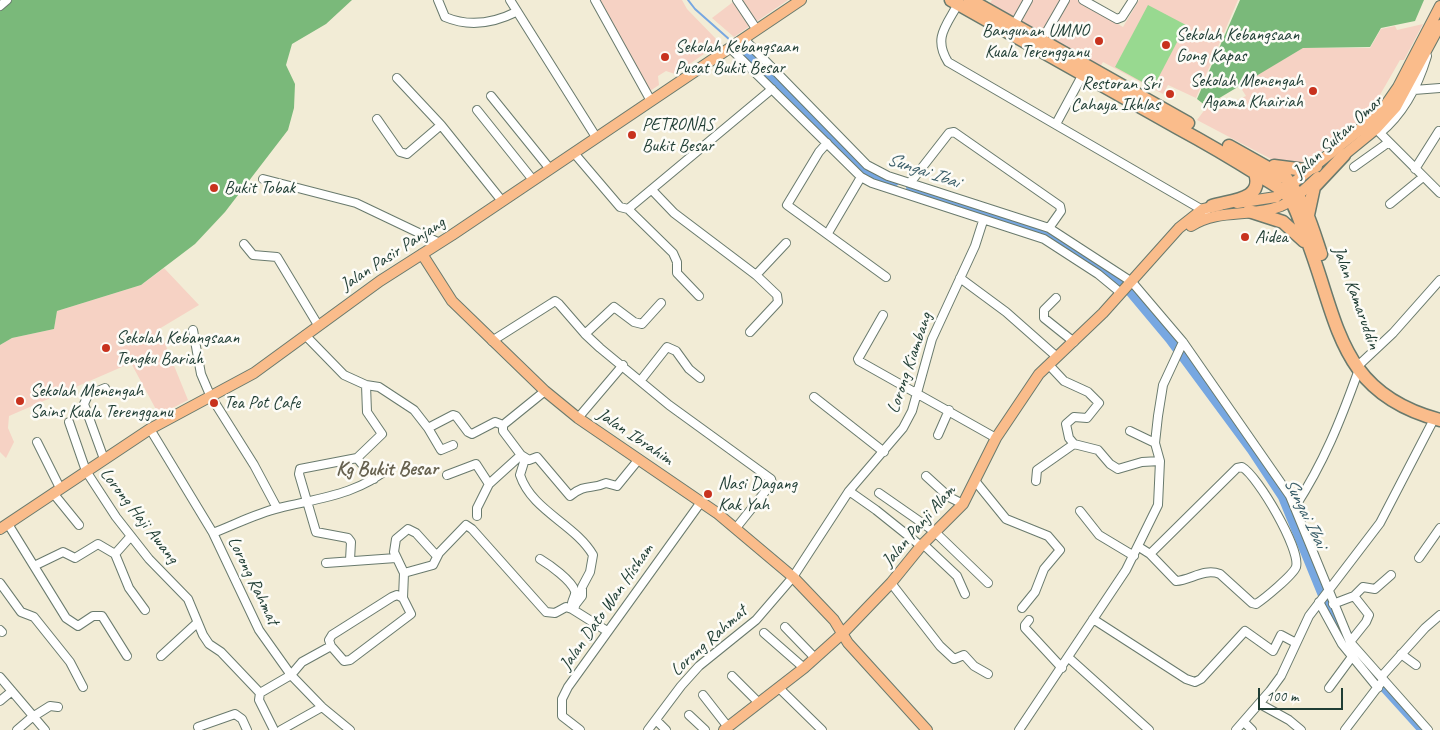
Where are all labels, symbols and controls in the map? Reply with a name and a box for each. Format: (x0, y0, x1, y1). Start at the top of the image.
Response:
place label: Bangunan UMNO Kuala Terengganu (982, 20, 1089, 62)
place label: Sekolah Kebangsaan Gong Kapas (1176, 24, 1299, 66)
marker: Bangunan UMNO Kuala Terengganu (1093, 35, 1105, 47)
place label: Sekolah Kebangsaan Pusat Bukit Besar (675, 36, 798, 78)
marker: Sekolah Kebangsaan Gong Kapas (1160, 39, 1172, 51)
marker: Sekolah Kebangsaan Pusat Bukit Besar (659, 51, 671, 63)
place label: Sekolah Menengah Agama Khairiah (1190, 70, 1303, 112)
place label: Restoran Sri Cahaya Ikhlas (1071, 73, 1160, 116)
marker: Sekolah Menengah Agama Khairiah (1307, 85, 1319, 97)
marker: Restoran Sri Cahaya Ikhlas (1164, 88, 1176, 100)
street label: Jalan Sultan Omar (1289, 91, 1387, 183)
place label: PETRONAS Bukit Besar (642, 114, 714, 156)
marker: PETRONAS Bukit Besar (626, 129, 638, 141)
water label: Sungai Ibai (884, 148, 962, 194)
place label: Bukit Tobak (224, 177, 295, 199)
marker: Bukit Tobak (208, 182, 220, 194)
street label: Jalan Pasir Panjang (336, 212, 450, 296)
place label: Aidea (1255, 226, 1288, 248)
marker: Aidea (1239, 231, 1251, 243)
street label: Jalan Kamaruddin (1327, 244, 1385, 352)
street label: Lorong Kiambang (883, 310, 937, 416)
place label: Sekolah Kebangsaan Tengku Bariah (116, 327, 239, 369)
marker: Sekolah Kebangsaan Tengku Bariah (100, 342, 112, 354)
place label: Sekolah Menengah Sains Kuala Terengganu (30, 380, 173, 422)
place label: Tea Pot Cafe (224, 392, 300, 414)
marker: Sekolah Menengah Sains Kuala Terengganu (14, 395, 26, 407)
marker: Tea Pot Cafe (208, 397, 220, 409)
street label: Jalan Ibrahim (593, 404, 677, 470)
district label: Kg Bukit Besar (336, 458, 438, 482)
street label: Lorong Haji Awang (95, 464, 183, 568)
place label: Nasi Dagang Kak Yah (718, 473, 797, 516)
water label: Sungai Ibai (1278, 474, 1332, 552)
street label: Jalan Panji Alam (877, 480, 961, 572)
marker: Nasi Dagang Kak Yah (702, 488, 714, 500)
street label: Lorong Rahmat (222, 533, 284, 629)
street label: Jalan Dato Wan Hisham (555, 540, 659, 674)
street label: Lorong Rahmat (666, 601, 752, 681)
scale bar (1260, 678, 1345, 710)
text: 100 m (1266, 687, 1298, 706)

